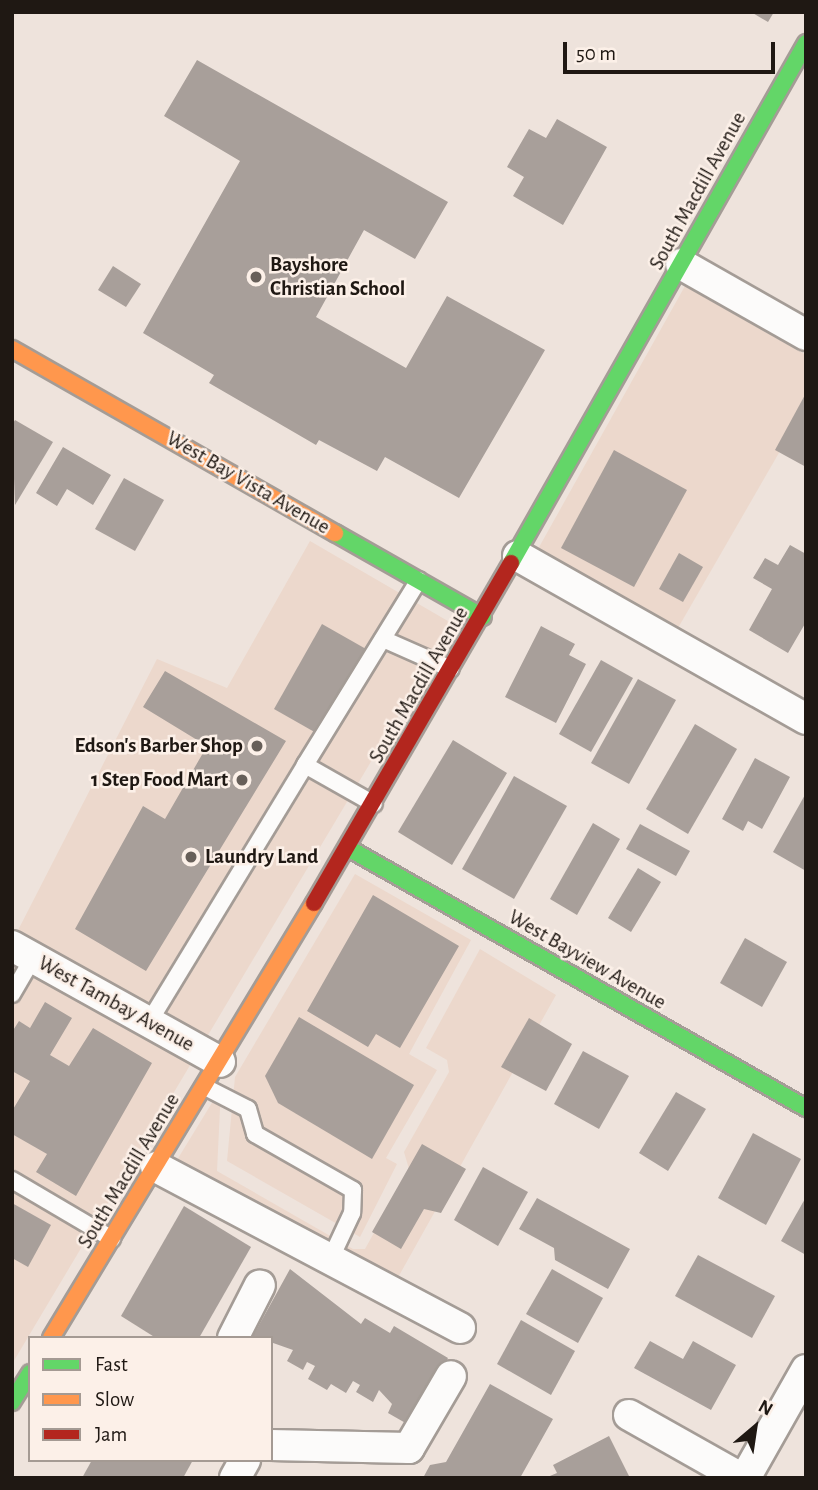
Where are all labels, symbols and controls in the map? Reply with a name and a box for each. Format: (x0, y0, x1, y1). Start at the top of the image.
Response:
scale bar (566, 28, 778, 72)
text: 50 m (576, 43, 616, 64)
street label: South Macdill Avenue (644, 108, 752, 274)
place label: Bayshore Christian School (270, 252, 405, 302)
marker: Bayshore Christian School (248, 269, 264, 285)
street label: West Bay Vista Avenue (162, 426, 334, 540)
street label: South Macdill Avenue (364, 602, 474, 768)
place label: Edson's Barber Shop (74, 733, 243, 759)
marker: Edson's Barber Shop (249, 738, 265, 754)
place label: 1 Step Food Mart (91, 767, 228, 793)
marker: 1 Step Food Mart (234, 772, 250, 788)
place label: Laundry Land (205, 844, 318, 870)
marker: Laundry Land (183, 849, 199, 865)
street label: West Bayview Avenue (504, 905, 670, 1015)
street label: West Tambay Avenue (34, 951, 198, 1057)
street label: South Macdill Avenue (73, 1089, 185, 1253)
legend (28, 1336, 273, 1462)
text: Fast (95, 1354, 128, 1375)
text: Slow (95, 1389, 134, 1410)
north arrow (720, 1392, 790, 1462)
text: N (755, 1397, 776, 1420)
text: Jam (95, 1424, 127, 1445)

